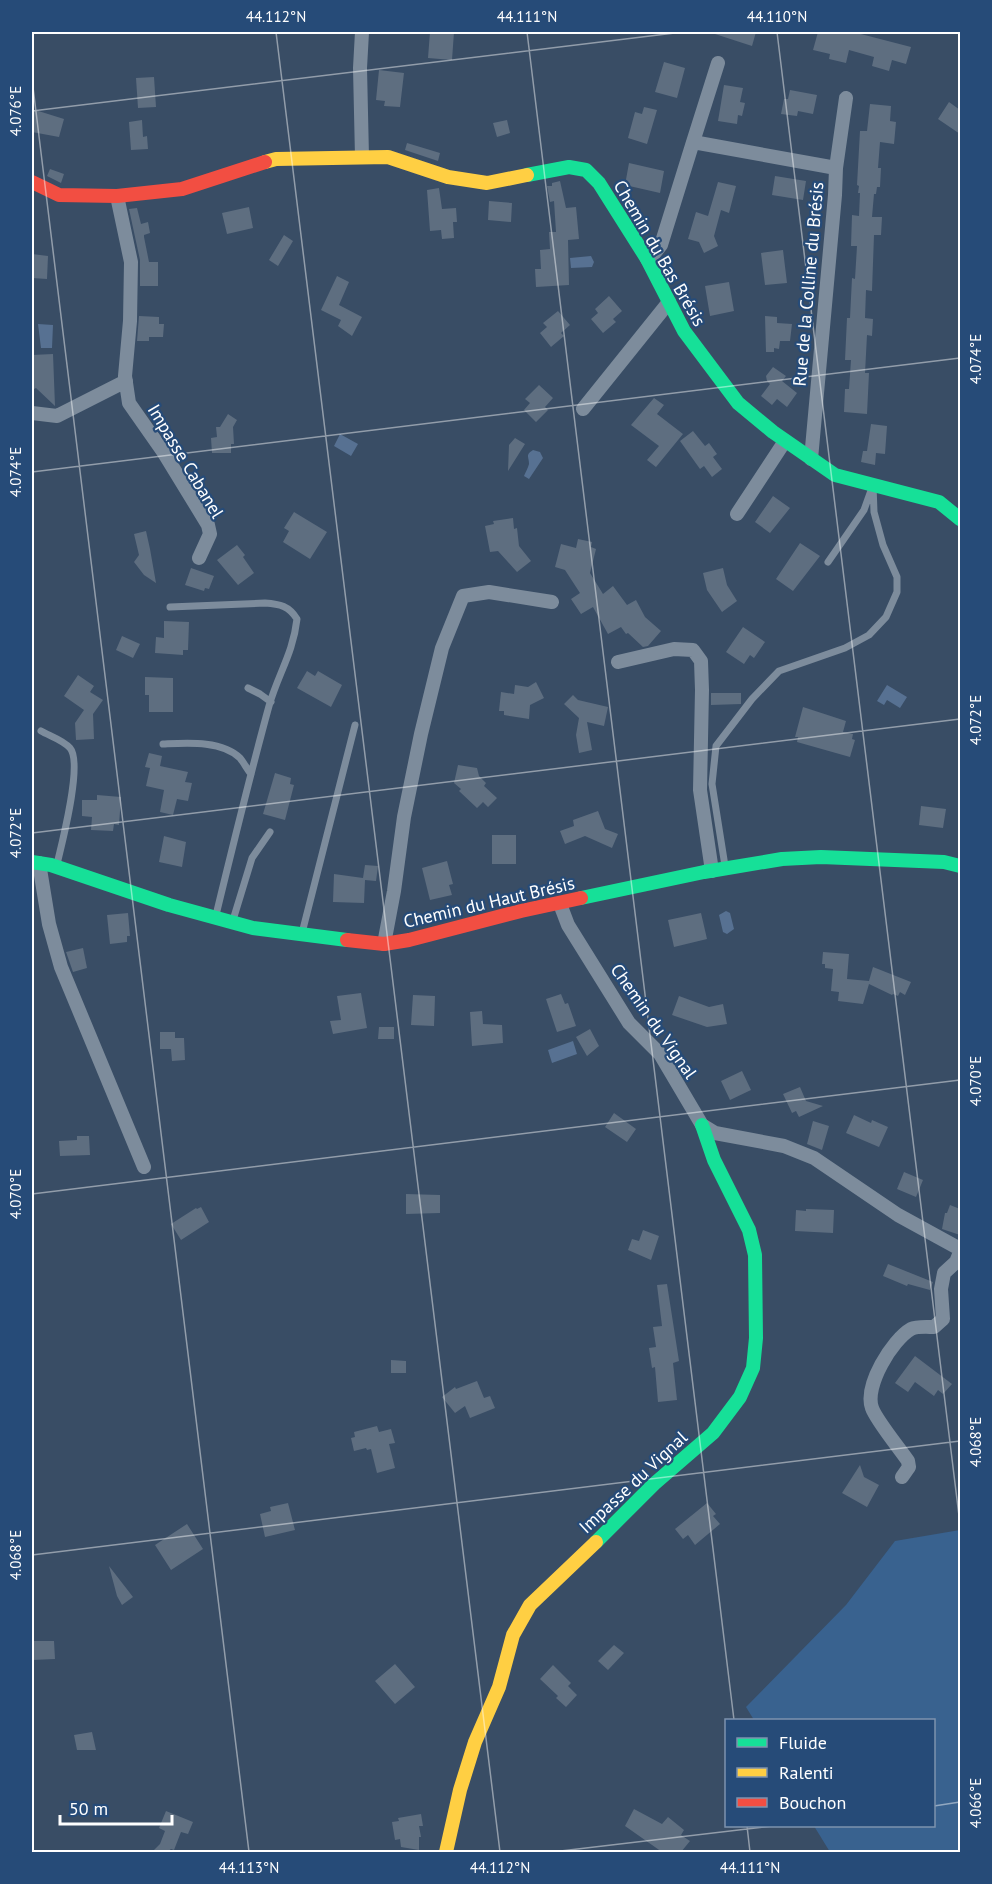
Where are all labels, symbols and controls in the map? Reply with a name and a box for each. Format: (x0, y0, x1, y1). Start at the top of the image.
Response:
text: 44.112°N (246, 7, 306, 26)
text: 44.111°N (497, 7, 557, 26)
text: 44.110°N (747, 7, 807, 26)
text: 4.076°E (6, 86, 25, 136)
street label: Chemin du Bas Brésis (609, 176, 711, 330)
street label: Rue de la Colline du Brésis (788, 181, 828, 387)
text: 4.074°E (966, 334, 985, 384)
street label: Impasse Cabanel (143, 400, 230, 523)
text: 4.074°E (6, 447, 25, 497)
text: 4.072°E (966, 695, 985, 745)
text: 4.072°E (6, 808, 25, 858)
street label: Chemin du Haut Brésis (401, 871, 577, 933)
street label: Chemin du Vignal (606, 959, 703, 1084)
text: 4.070°E (966, 1056, 985, 1106)
text: 4.070°E (6, 1169, 25, 1219)
text: 4.068°E (966, 1417, 985, 1467)
street label: Impasse du Vignal (574, 1425, 693, 1538)
text: 4.068°E (6, 1530, 25, 1580)
legend (725, 1719, 935, 1827)
text: Fluide (779, 1731, 827, 1754)
text: Ralenti (779, 1761, 834, 1784)
text: 4.066°E (966, 1778, 985, 1828)
scale bar (60, 1788, 172, 1826)
text: Bouchon (779, 1791, 846, 1814)
text: 50 m (69, 1797, 108, 1820)
text: 44.113°N (219, 1858, 279, 1877)
text: 44.112°N (470, 1858, 530, 1877)
text: 44.111°N (720, 1858, 780, 1877)

